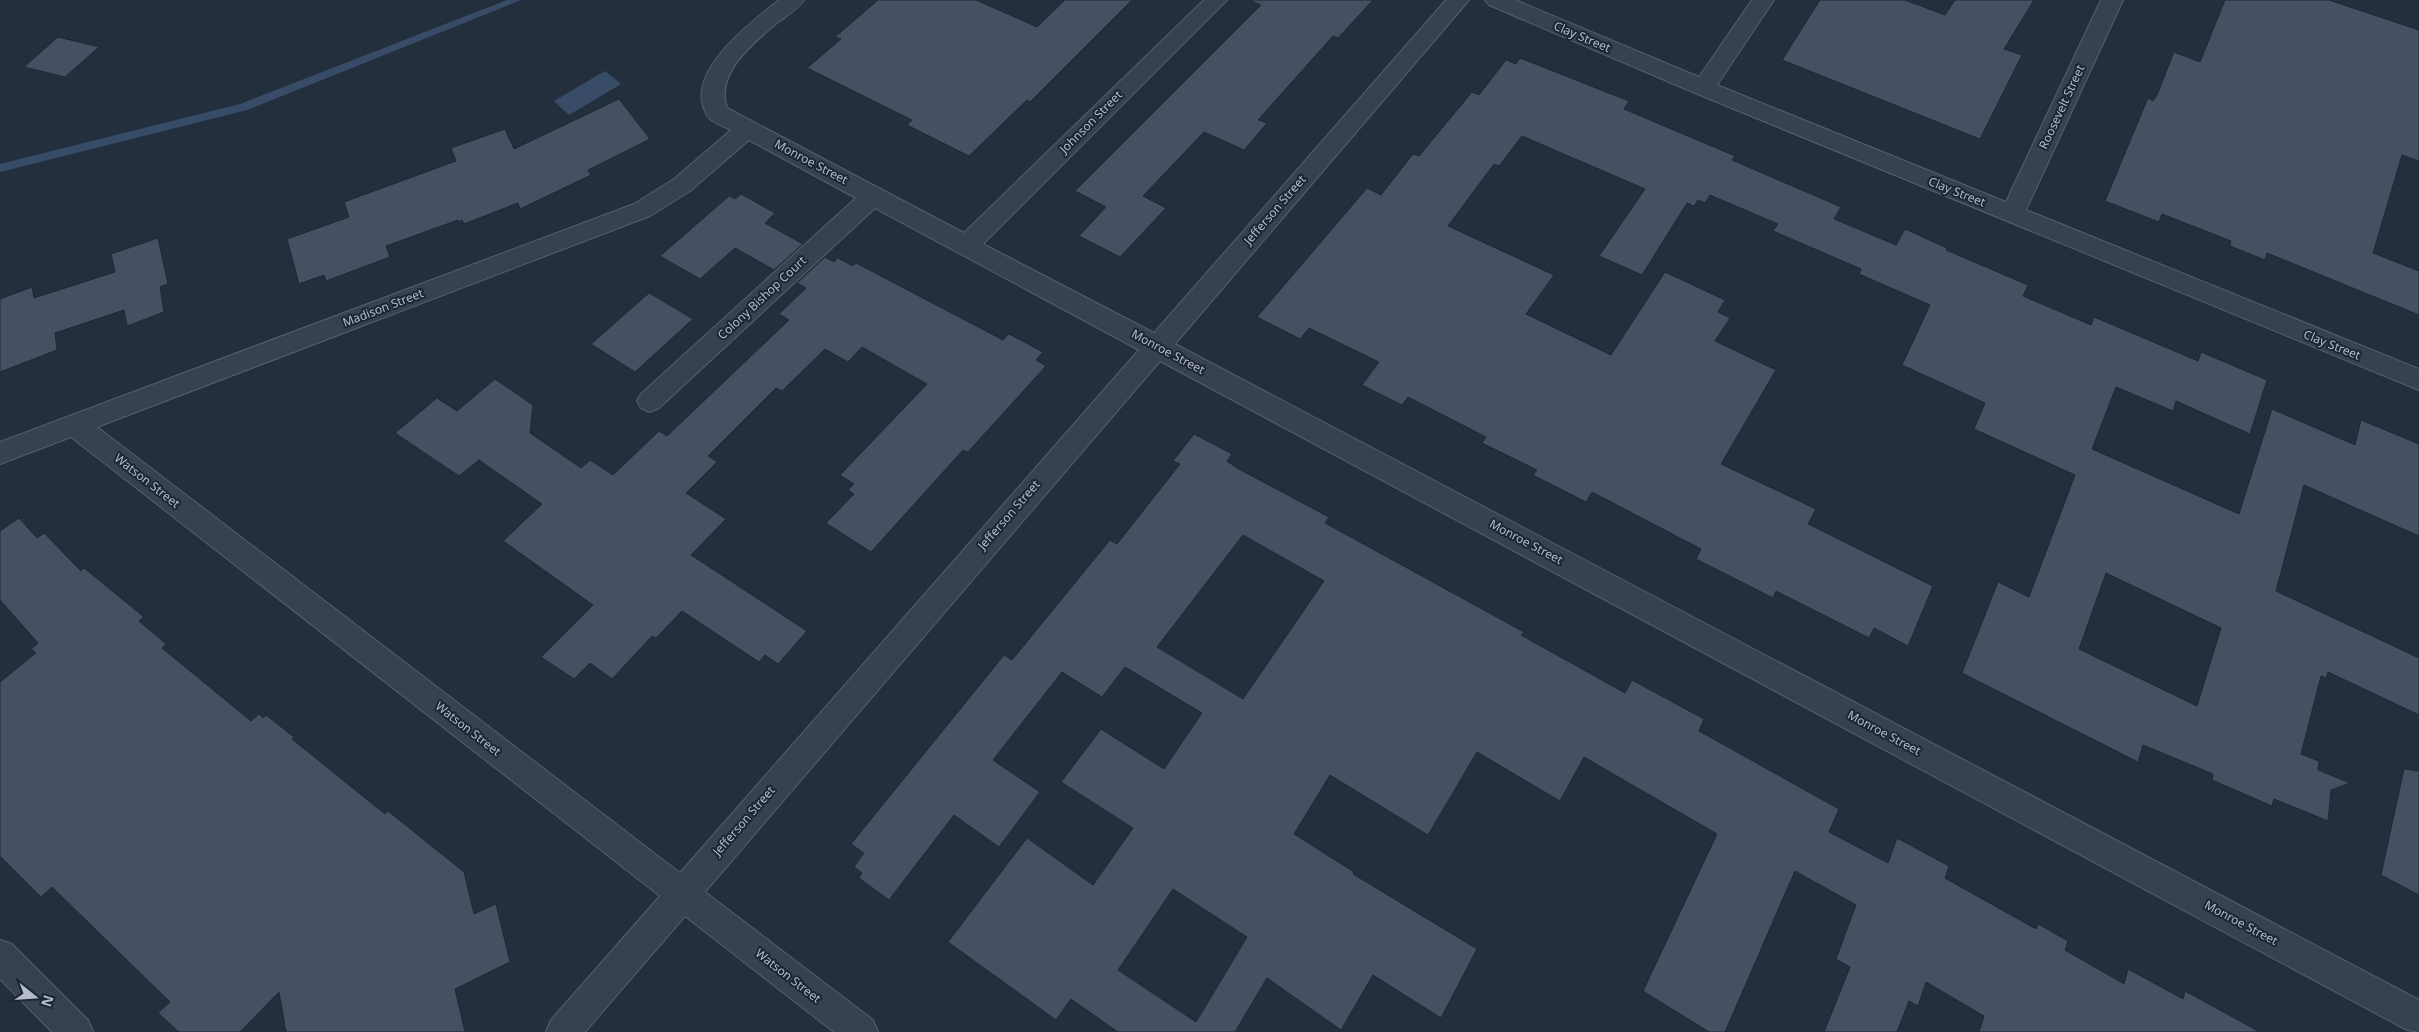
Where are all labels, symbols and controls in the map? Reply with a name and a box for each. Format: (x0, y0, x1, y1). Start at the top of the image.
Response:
street label: Clay Street (1551, 17, 1614, 56)
street label: Roosevelt Street (2035, 61, 2089, 152)
street label: Johnson Street (1055, 86, 1126, 158)
street label: Monroe Street (772, 135, 852, 188)
street label: Jefferson Street (1239, 171, 1310, 249)
street label: Clay Street (1926, 172, 1989, 211)
street label: Colony Bishop Court (714, 252, 810, 343)
street label: Madison Street (340, 284, 426, 331)
street label: Monroe Street (1129, 325, 1209, 378)
street label: Clay Street (2301, 325, 2364, 364)
street label: Watson Street (111, 450, 184, 512)
street label: Jefferson Street (973, 476, 1044, 554)
street label: Monroe Street (1487, 515, 1567, 568)
street label: Watson Street (432, 698, 505, 760)
street label: Monroe Street (1845, 706, 1925, 759)
street label: Jefferson Street (708, 782, 779, 860)
street label: Monroe Street (2202, 896, 2282, 949)
street label: Watson Street (752, 945, 825, 1007)
north arrow (10, 972, 60, 1022)
text: N (37, 993, 59, 1009)

